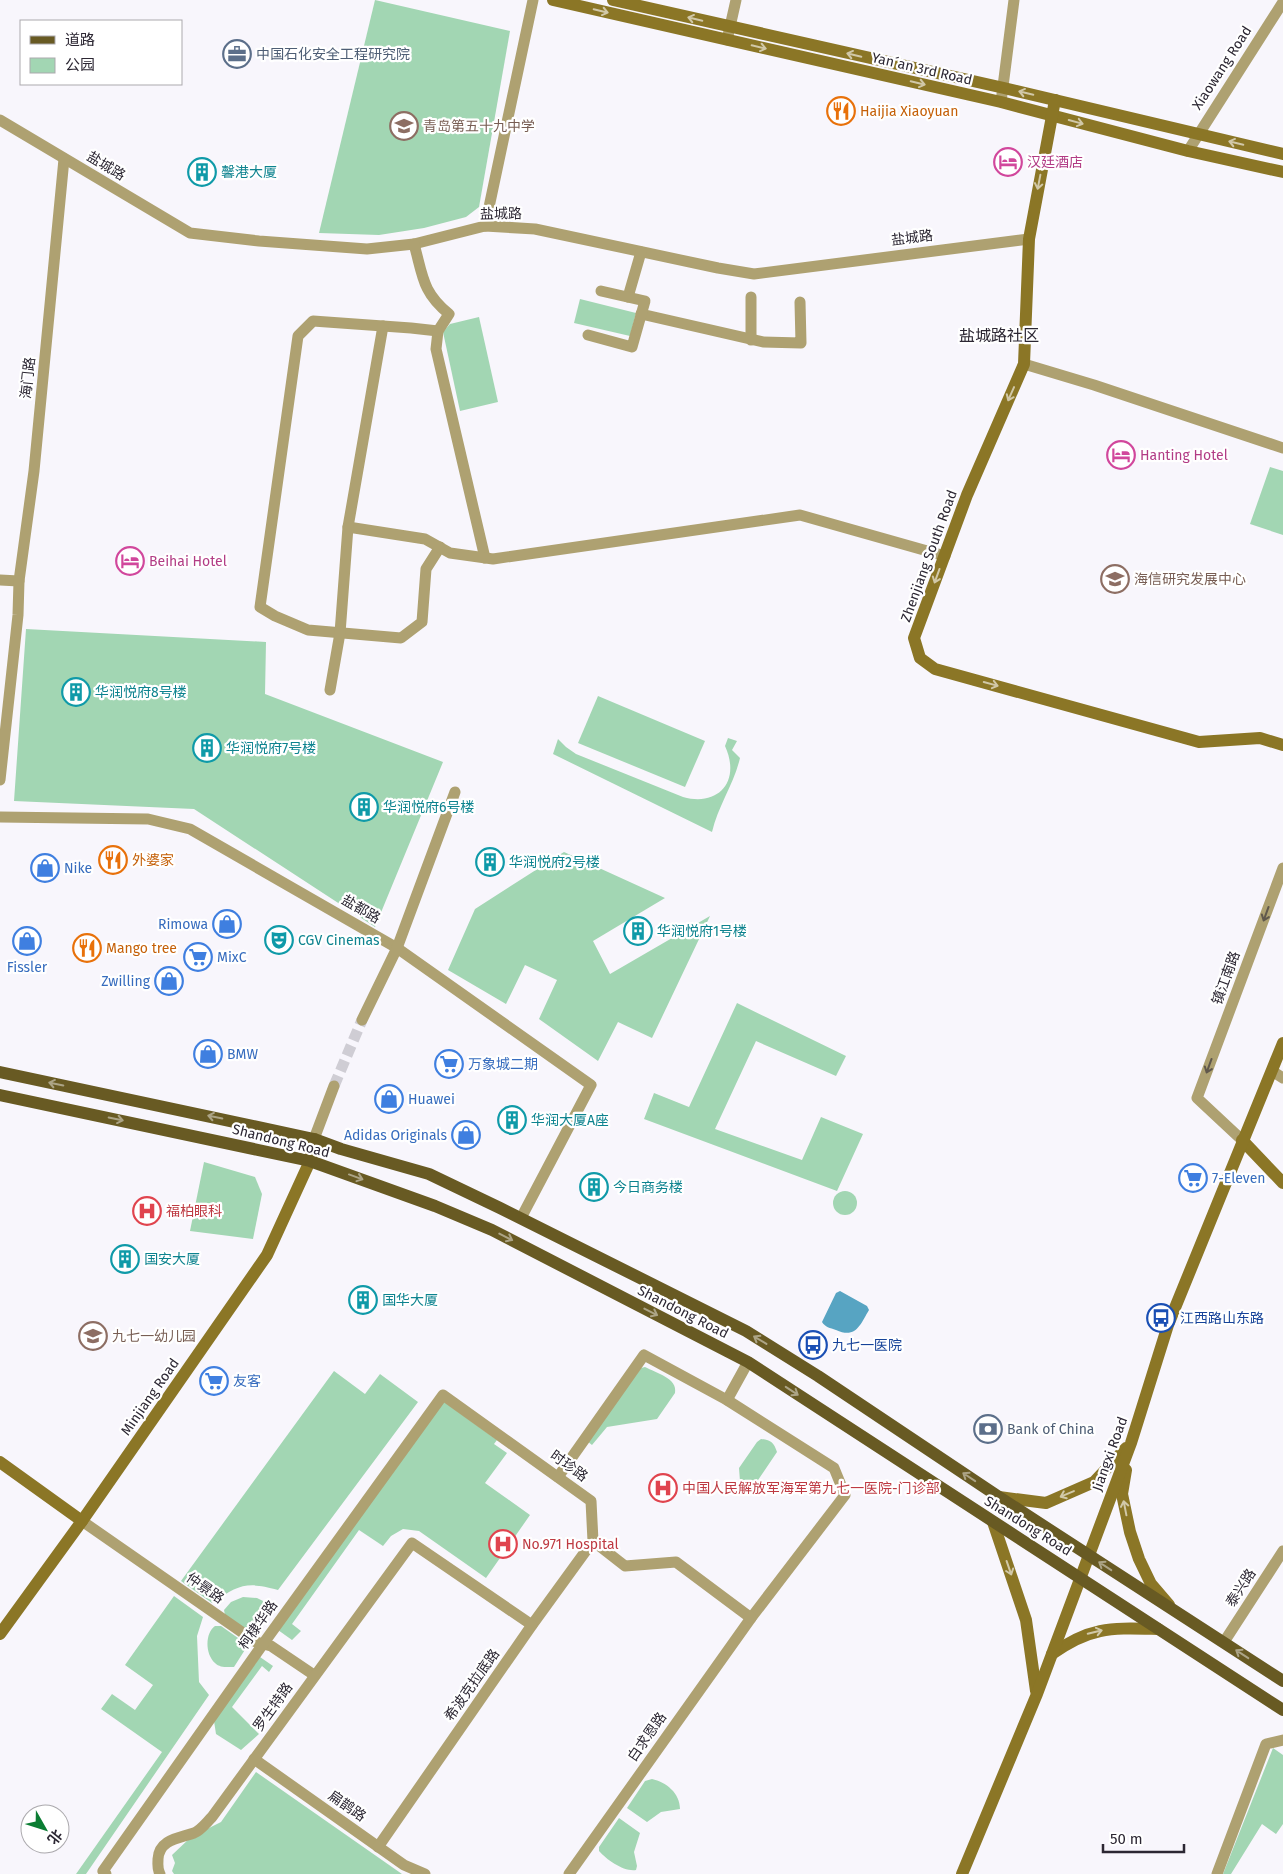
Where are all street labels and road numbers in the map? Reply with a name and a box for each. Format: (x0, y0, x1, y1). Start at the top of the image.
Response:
street label: Xiaowang Road (1189, 23, 1255, 113)
street label: Yan´an 3rd Road (870, 49, 974, 89)
street label: 盐城路 (84, 148, 128, 184)
street label: 盐城路 (480, 205, 522, 223)
street label: 盐城路 (890, 227, 934, 249)
street label: 海门路 (17, 356, 39, 400)
street label: Zhenjiang South Road (897, 488, 961, 624)
street label: 盐都路 (339, 891, 383, 927)
street label: 镇江南路 (1208, 949, 1244, 1007)
street label: Shandong Road (231, 1121, 331, 1161)
street label: Shandong Road (635, 1282, 731, 1342)
street label: Minjiang Road (117, 1355, 183, 1439)
street label: Jiangxi Road (1089, 1414, 1131, 1494)
street label: 时珍路 (547, 1447, 591, 1485)
street label: Shandong Road (981, 1492, 1075, 1560)
street label: 泰兴路 (1222, 1566, 1260, 1610)
street label: 仲景路 (183, 1569, 227, 1607)
street label: 柯棣华路 (235, 1597, 281, 1653)
street label: 希波克拉底路 (441, 1646, 503, 1724)
street label: 罗生特路 (250, 1679, 296, 1735)
street label: 白求恩路 (624, 1709, 670, 1765)
street label: 扁鹊路 (325, 1787, 369, 1825)

